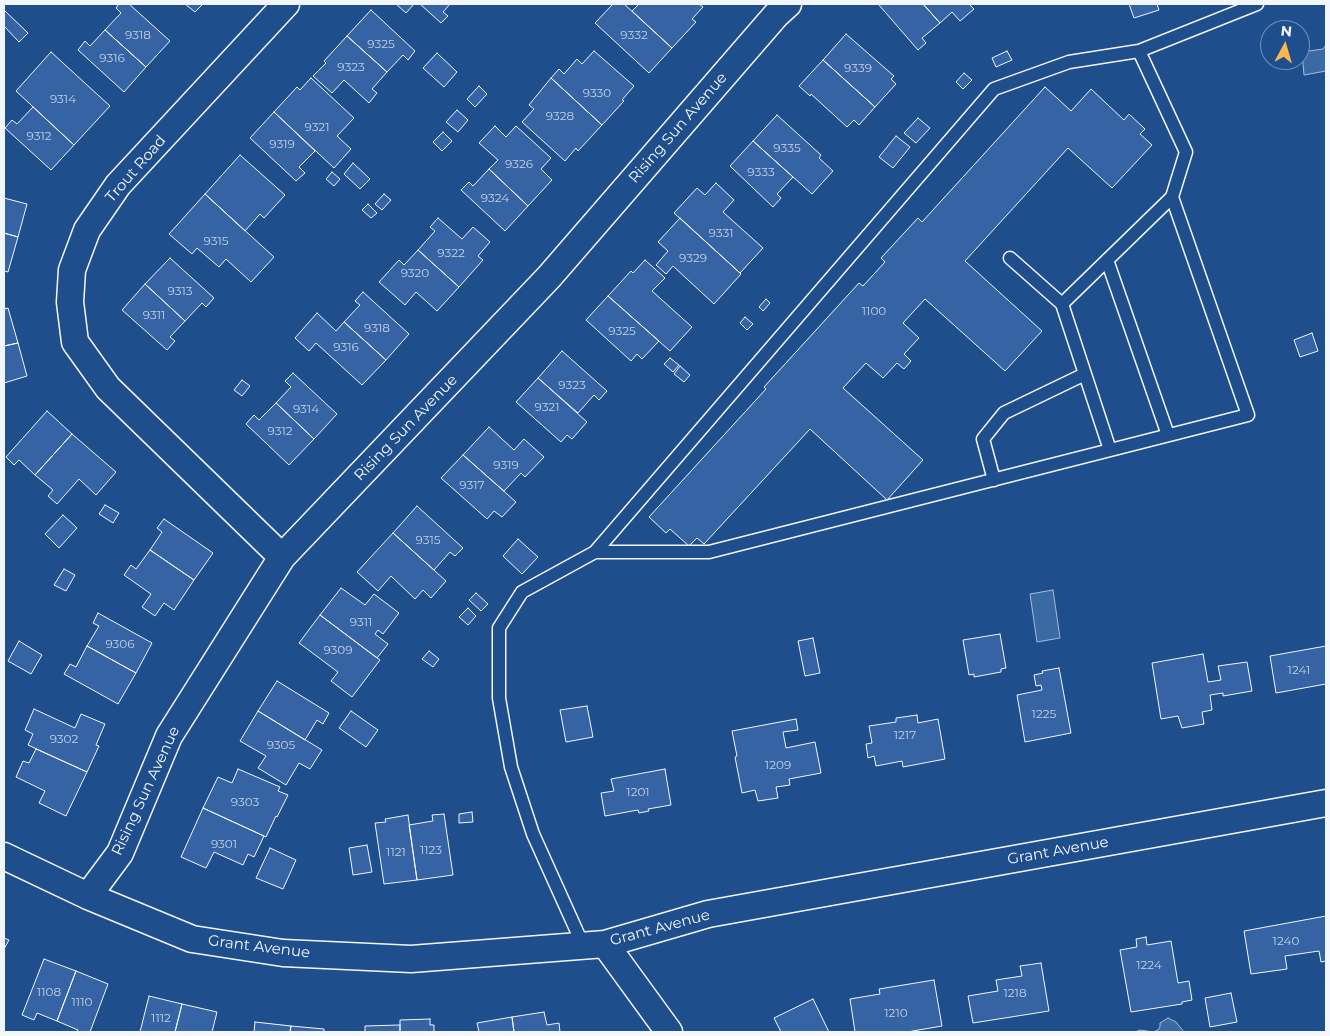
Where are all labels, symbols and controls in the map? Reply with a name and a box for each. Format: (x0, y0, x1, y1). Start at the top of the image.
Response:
north arrow (1260, 20, 1310, 70)
text: N (1280, 22, 1293, 41)
house number: 9318 (125, 28, 151, 42)
house number: 9332 (620, 28, 648, 42)
house number: 9325 (367, 37, 395, 51)
house number: 9316 (99, 51, 125, 65)
house number: 9323 (337, 60, 365, 74)
house number: 9339 (844, 61, 872, 75)
street label: Rising Sun Avenue (625, 69, 731, 187)
house number: 9330 (583, 86, 611, 100)
house number: 9314 (50, 92, 76, 106)
house number: 9328 (546, 109, 574, 123)
house number: 9321 (304, 120, 330, 134)
house number: 9312 (26, 129, 52, 143)
street label: Trout Road (102, 132, 170, 206)
house number: 9319 (269, 137, 295, 151)
house number: 9335 (773, 141, 801, 155)
house number: 9326 (505, 157, 533, 171)
house number: 9333 (747, 165, 775, 179)
house number: 9324 (481, 191, 509, 205)
house number: 9331 (709, 226, 733, 240)
house number: 9315 (203, 234, 229, 248)
house number: 9322 (437, 246, 465, 260)
house number: 9329 (679, 251, 707, 265)
house number: 9320 (401, 266, 429, 280)
house number: 9313 (167, 284, 193, 298)
house number: 1100 (862, 304, 886, 318)
house number: 9311 (143, 308, 165, 322)
house number: 9318 (364, 321, 390, 335)
house number: 9325 (608, 324, 636, 338)
house number: 9316 (333, 340, 359, 354)
street label: Rising Sun Avenue (351, 371, 461, 485)
house number: 9323 (558, 378, 586, 392)
house number: 9321 (534, 400, 560, 414)
house number: 9314 (293, 402, 319, 416)
house number: 9312 (267, 424, 293, 438)
house number: 9319 (493, 458, 519, 472)
house number: 9317 (459, 478, 485, 492)
house number: 9315 (415, 533, 441, 547)
house number: 9311 (350, 615, 372, 629)
house number: 9306 (105, 637, 135, 651)
house number: 9309 (323, 643, 353, 657)
house number: 1241 (1288, 663, 1310, 677)
house number: 1225 (1032, 707, 1056, 721)
street label: Rising Sun Avenue (108, 723, 184, 859)
house number: 1217 (894, 728, 916, 742)
house number: 9302 (50, 732, 78, 746)
house number: 9305 (267, 738, 295, 752)
house number: 1209 (765, 758, 791, 772)
house number: 1201 (626, 785, 650, 799)
house number: 9303 (231, 795, 259, 809)
street label: Grant Avenue (1006, 833, 1110, 869)
house number: 9301 (211, 837, 237, 851)
house number: 1123 (420, 843, 442, 857)
house number: 1121 (386, 845, 406, 859)
street label: Grant Avenue (608, 906, 712, 950)
street label: Grant Avenue (207, 932, 311, 962)
house number: 1240 (1273, 934, 1299, 948)
house number: 1224 (1136, 958, 1162, 972)
house number: 1108 (37, 985, 61, 999)
house number: 1218 (1003, 986, 1027, 1000)
house number: 1110 (72, 995, 92, 1009)
house number: 1210 (884, 1006, 908, 1020)
house number: 1112 (151, 1011, 171, 1025)

